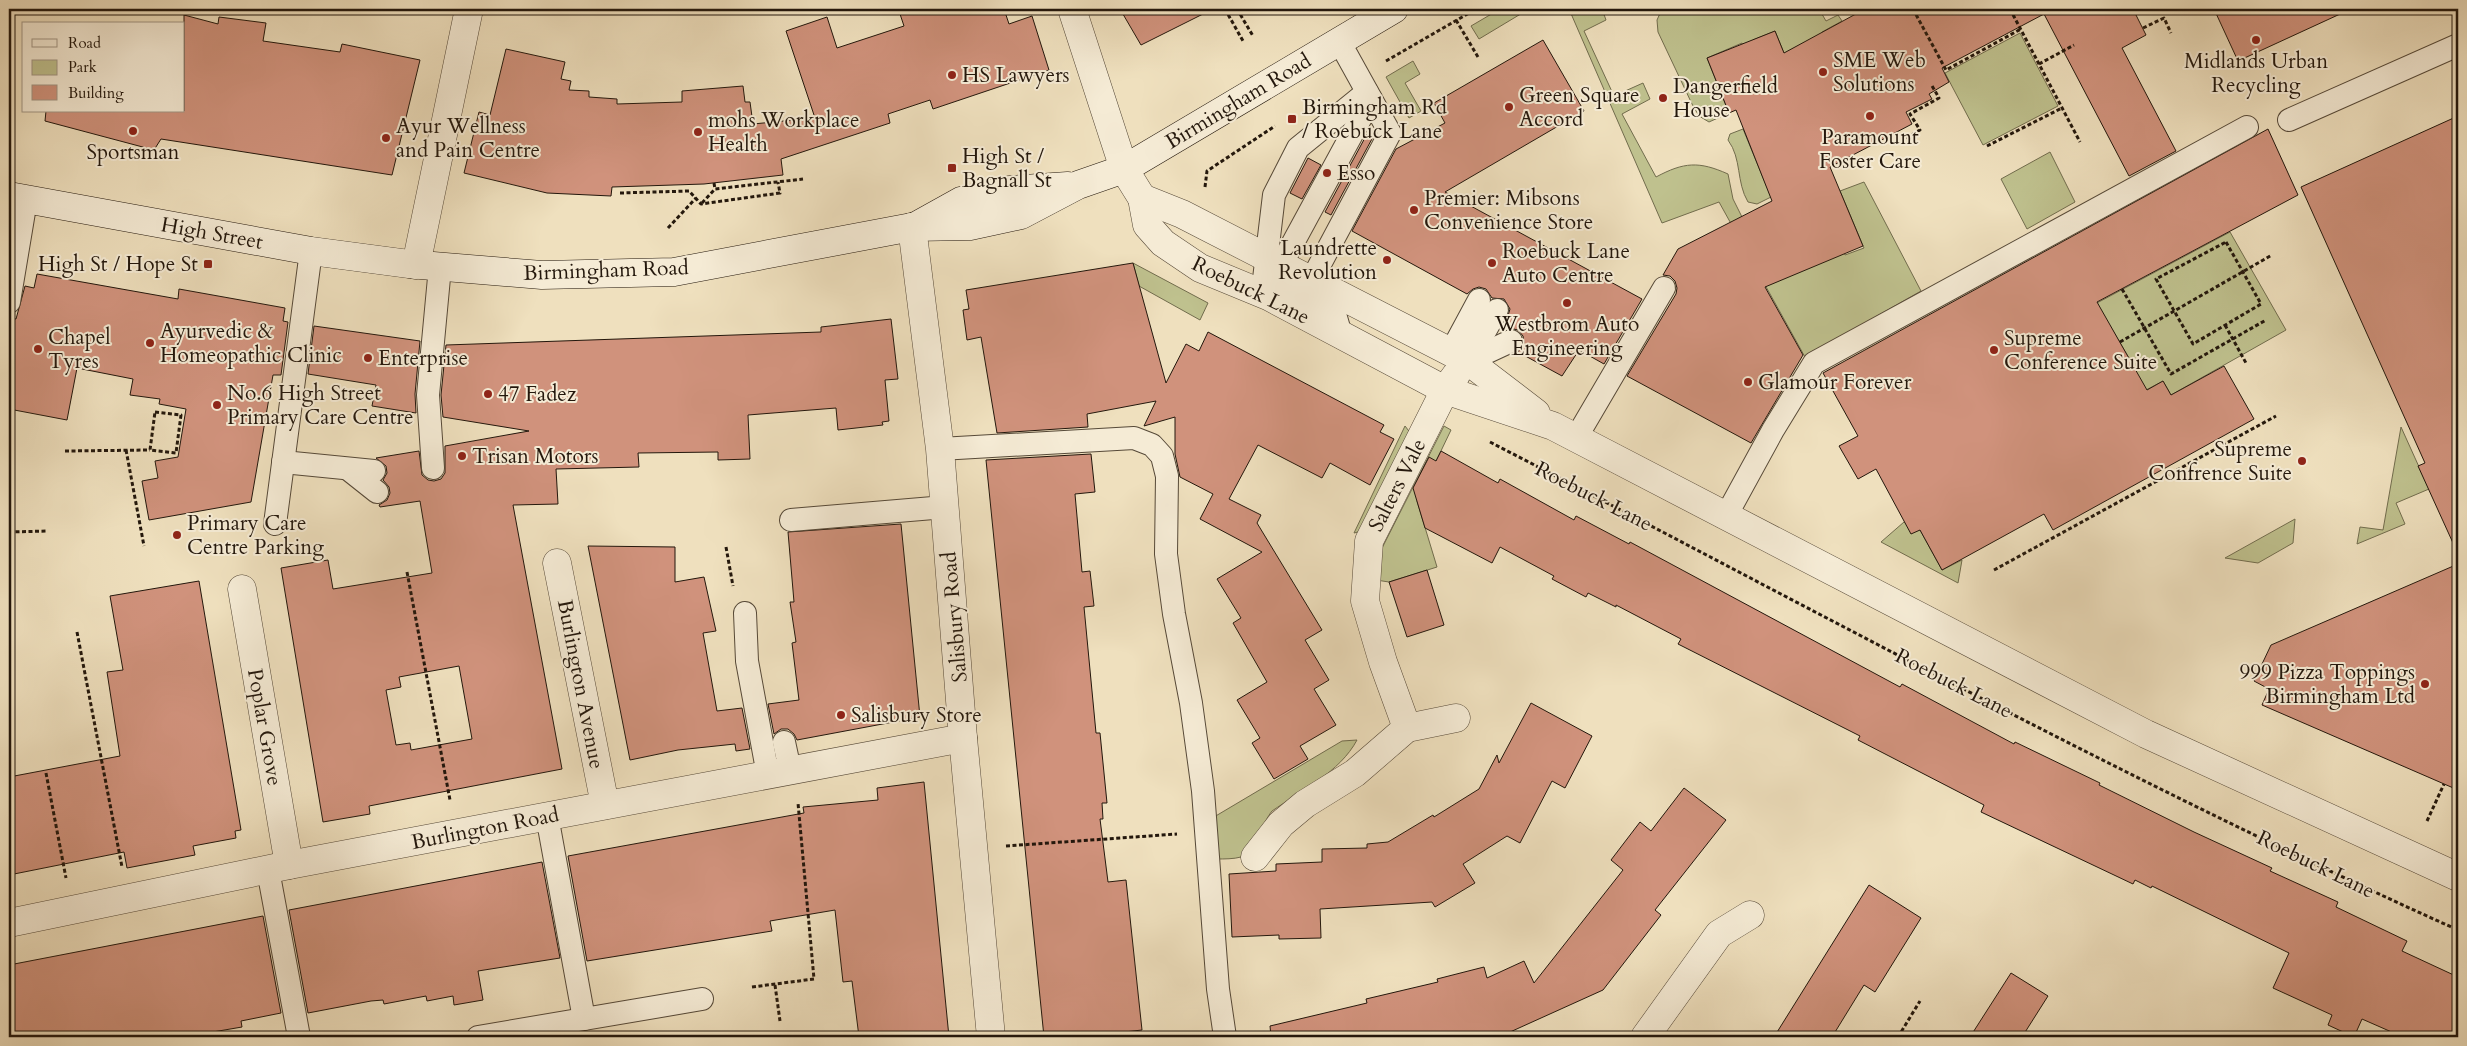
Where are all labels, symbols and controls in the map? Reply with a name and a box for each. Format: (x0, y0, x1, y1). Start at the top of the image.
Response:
legend (22, 22, 185, 112)
text: Road (68, 33, 101, 53)
marker: Midlands Urban Recycling (2250, 34, 2262, 46)
street label: Birmingham Road (1160, 46, 1317, 156)
place label: SME Web Solutions (1833, 46, 1926, 99)
place label: Midlands Urban Recycling (2184, 47, 2328, 100)
text: Park (68, 57, 97, 77)
place label: HS Lawyers (962, 61, 1070, 90)
marker: SME Web Solutions (1817, 66, 1829, 78)
marker: HS Lawyers (946, 69, 958, 81)
place label: Dangerfield House (1673, 72, 1778, 125)
place label: Green Square Accord (1519, 81, 1639, 134)
text: Building (68, 83, 124, 103)
marker: Dangerfield House (1657, 92, 1669, 104)
place label: Birmingham Rd / Roebuck Lane (1302, 93, 1447, 146)
marker: Green Square Accord (1503, 101, 1515, 113)
place label: mohs Workplace Health (708, 106, 859, 159)
marker: Paramount Foster Care (1864, 110, 1876, 122)
place label: Ayur Wellness and Pain Centre (396, 112, 540, 165)
marker: Birmingham Rd / Roebuck Lane (1286, 113, 1298, 125)
place label: Paramount Foster Care (1819, 123, 1921, 176)
marker: Sportsman (127, 125, 139, 137)
marker: mohs Workplace Health (692, 126, 704, 138)
marker: Ayur Wellness and Pain Centre (380, 132, 392, 144)
place label: Sportsman (86, 138, 180, 167)
place label: High St / Bagnall St (962, 142, 1052, 195)
place label: Esso (1337, 159, 1375, 188)
marker: High St / Bagnall St (946, 162, 958, 174)
marker: Esso (1321, 167, 1333, 179)
place label: Premier: Mibsons Convenience Store (1424, 184, 1593, 237)
marker: Premier: Mibsons Convenience Store (1408, 204, 1420, 216)
street label: High Street (159, 210, 265, 257)
place label: Laundrette Revolution (1278, 234, 1377, 287)
place label: Roebuck Lane Auto Centre (1502, 237, 1630, 290)
street label: Roebuck Lane (1187, 249, 1315, 332)
place label: High St / Hope St (38, 250, 198, 279)
street label: Birmingham Road (523, 253, 689, 288)
marker: Laundrette Revolution (1381, 254, 1393, 266)
marker: Roebuck Lane Auto Centre (1486, 257, 1498, 269)
marker: High St / Hope St (202, 258, 214, 270)
marker: Westbrom Auto Engineering (1561, 297, 1573, 309)
place label: Westbrom Auto Engineering (1494, 310, 1639, 363)
place label: Ayurvedic & Homeopathic Clinic (160, 317, 342, 370)
place label: Chapel Tyres (48, 323, 111, 376)
place label: Supreme Conference Suite (2004, 324, 2157, 377)
marker: Ayurvedic & Homeopathic Clinic (144, 337, 156, 349)
marker: Chapel Tyres (32, 343, 44, 355)
place label: Enterprise (378, 344, 468, 373)
marker: Supreme Conference Suite (1988, 344, 2000, 356)
marker: Enterprise (362, 352, 374, 364)
place label: Glamour Forever (1758, 368, 1912, 397)
marker: Glamour Forever (1742, 376, 1754, 388)
place label: No.6 High Street Primary Care Centre (227, 379, 414, 432)
place label: 47 Fadez (498, 380, 577, 409)
marker: 47 Fadez (482, 388, 494, 400)
marker: No.6 High Street Primary Care Centre (211, 399, 223, 411)
street label: Salters Vale (1362, 434, 1433, 537)
place label: Supreme Confrence Suite (2148, 435, 2292, 488)
place label: Trisan Motors (472, 442, 598, 471)
marker: Trisan Motors (456, 450, 468, 462)
street label: Roebuck Lane (1530, 454, 1657, 538)
marker: Supreme Confrence Suite (2296, 455, 2308, 467)
place label: Primary Care Centre Parking (187, 509, 324, 562)
marker: Primary Care Centre Parking (171, 529, 183, 541)
street label: Salisbury Road (934, 550, 975, 684)
street label: Burlington Avenue (550, 597, 611, 771)
street label: Roebuck Lane (1890, 641, 2017, 725)
place label: 999 Pizza Toppings Birmingham Ltd (2240, 658, 2415, 711)
street label: Poplar Grove (240, 666, 289, 788)
marker: 999 Pizza Toppings Birmingham Ltd (2419, 678, 2431, 690)
place label: Salisbury Store (851, 701, 982, 730)
marker: Salisbury Store (835, 709, 847, 721)
street label: Burlington Road (409, 800, 562, 857)
street label: Roebuck Lane (2252, 823, 2380, 906)

